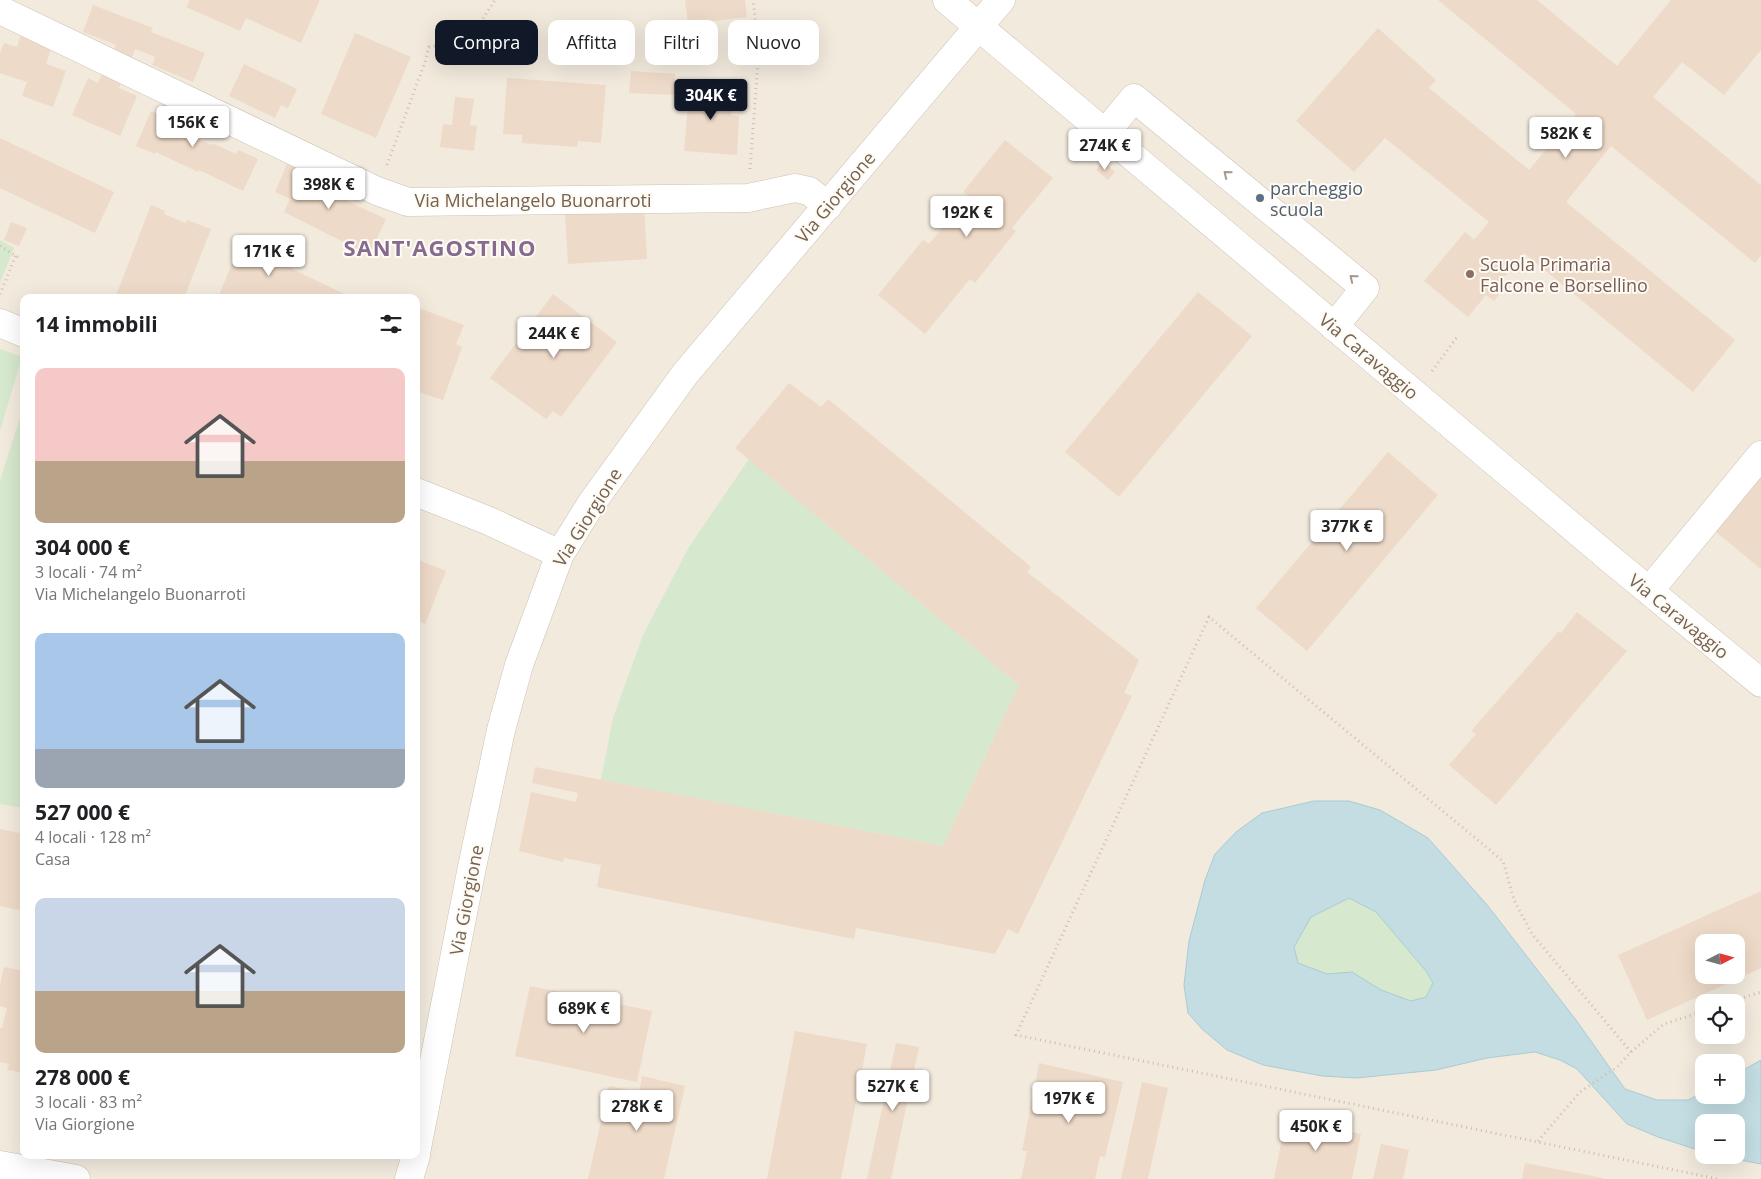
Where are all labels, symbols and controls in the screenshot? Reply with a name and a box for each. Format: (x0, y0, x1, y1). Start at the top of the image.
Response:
chip: Compra (435, 20, 538, 65)
chip: Affitta (548, 20, 635, 65)
chip: Filtri (645, 20, 718, 65)
chip: Nuovo (728, 20, 819, 65)
pin: 304K € (670, 78, 752, 121)
text: 304K € (685, 84, 737, 106)
pin: 156K € (152, 106, 234, 148)
text: 156K € (167, 111, 219, 133)
pin: 582K € (1525, 116, 1607, 159)
text: 582K € (1540, 122, 1592, 144)
pin: 274K € (1064, 128, 1146, 171)
text: 274K € (1079, 134, 1131, 156)
street label: Via Giorgione (790, 146, 880, 248)
pin: 398K € (288, 168, 370, 210)
one-way arrow (1224, 172, 1233, 180)
text: 398K € (303, 173, 355, 195)
place label: parcheggio scuola (1270, 176, 1363, 221)
street label: Via Michelangelo Buonarroti (414, 188, 652, 212)
marker: parcheggio scuola (1254, 192, 1266, 204)
pin: 192K € (926, 196, 1008, 238)
text: 192K € (941, 201, 993, 223)
district label: SANT'AGOSTINO (344, 232, 536, 262)
pin: 171K € (228, 234, 310, 277)
text: 171K € (243, 240, 295, 262)
place label: Scuola Primaria Falcone e Borsellino (1480, 252, 1648, 297)
marker: Scuola Primaria Falcone e Borsellino (1464, 268, 1476, 280)
one-way arrow (1349, 274, 1358, 283)
street label: Via Caravaggio (1314, 307, 1424, 405)
text: 14 immobili (35, 310, 158, 338)
icon: filters (377, 310, 405, 338)
pin: 244K € (513, 316, 595, 359)
text: 244K € (528, 322, 580, 344)
icon: home (175, 401, 265, 491)
street label: Via Giorgione (547, 463, 627, 571)
pin: 377K € (1306, 510, 1388, 552)
text: 377K € (1321, 515, 1373, 537)
text: 304 000 € (35, 533, 130, 561)
text: 3 locali · 74 m² (35, 561, 142, 583)
street label: Via Caravaggio (1624, 568, 1734, 664)
text: Via Michelangelo Buonarroti (35, 583, 246, 605)
icon: home (175, 666, 265, 756)
text: 527 000 € (35, 798, 130, 826)
text: 4 locali · 128 m² (35, 826, 151, 848)
street label: Via Giorgione (444, 843, 488, 957)
text: Casa (35, 848, 70, 870)
icon: home (175, 931, 265, 1021)
north arrow (1695, 934, 1745, 984)
map controls (1695, 934, 1745, 1164)
pin: 689K € (543, 992, 625, 1034)
button: locate (1695, 994, 1745, 1044)
text: 689K € (558, 997, 610, 1019)
button: + (1695, 1054, 1745, 1104)
text: 278 000 € (35, 1063, 130, 1091)
pin: 527K € (852, 1070, 934, 1112)
text: 527K € (867, 1075, 919, 1097)
pin: 197K € (1028, 1082, 1110, 1124)
text: 197K € (1043, 1087, 1095, 1109)
pin: 278K € (596, 1090, 678, 1132)
text: 3 locali · 83 m² (35, 1091, 142, 1113)
text: 278K € (611, 1095, 663, 1117)
pin: 450K € (1275, 1110, 1357, 1152)
text: Via Giorgione (35, 1113, 135, 1135)
button: − (1695, 1114, 1745, 1164)
text: 450K € (1290, 1115, 1342, 1137)

